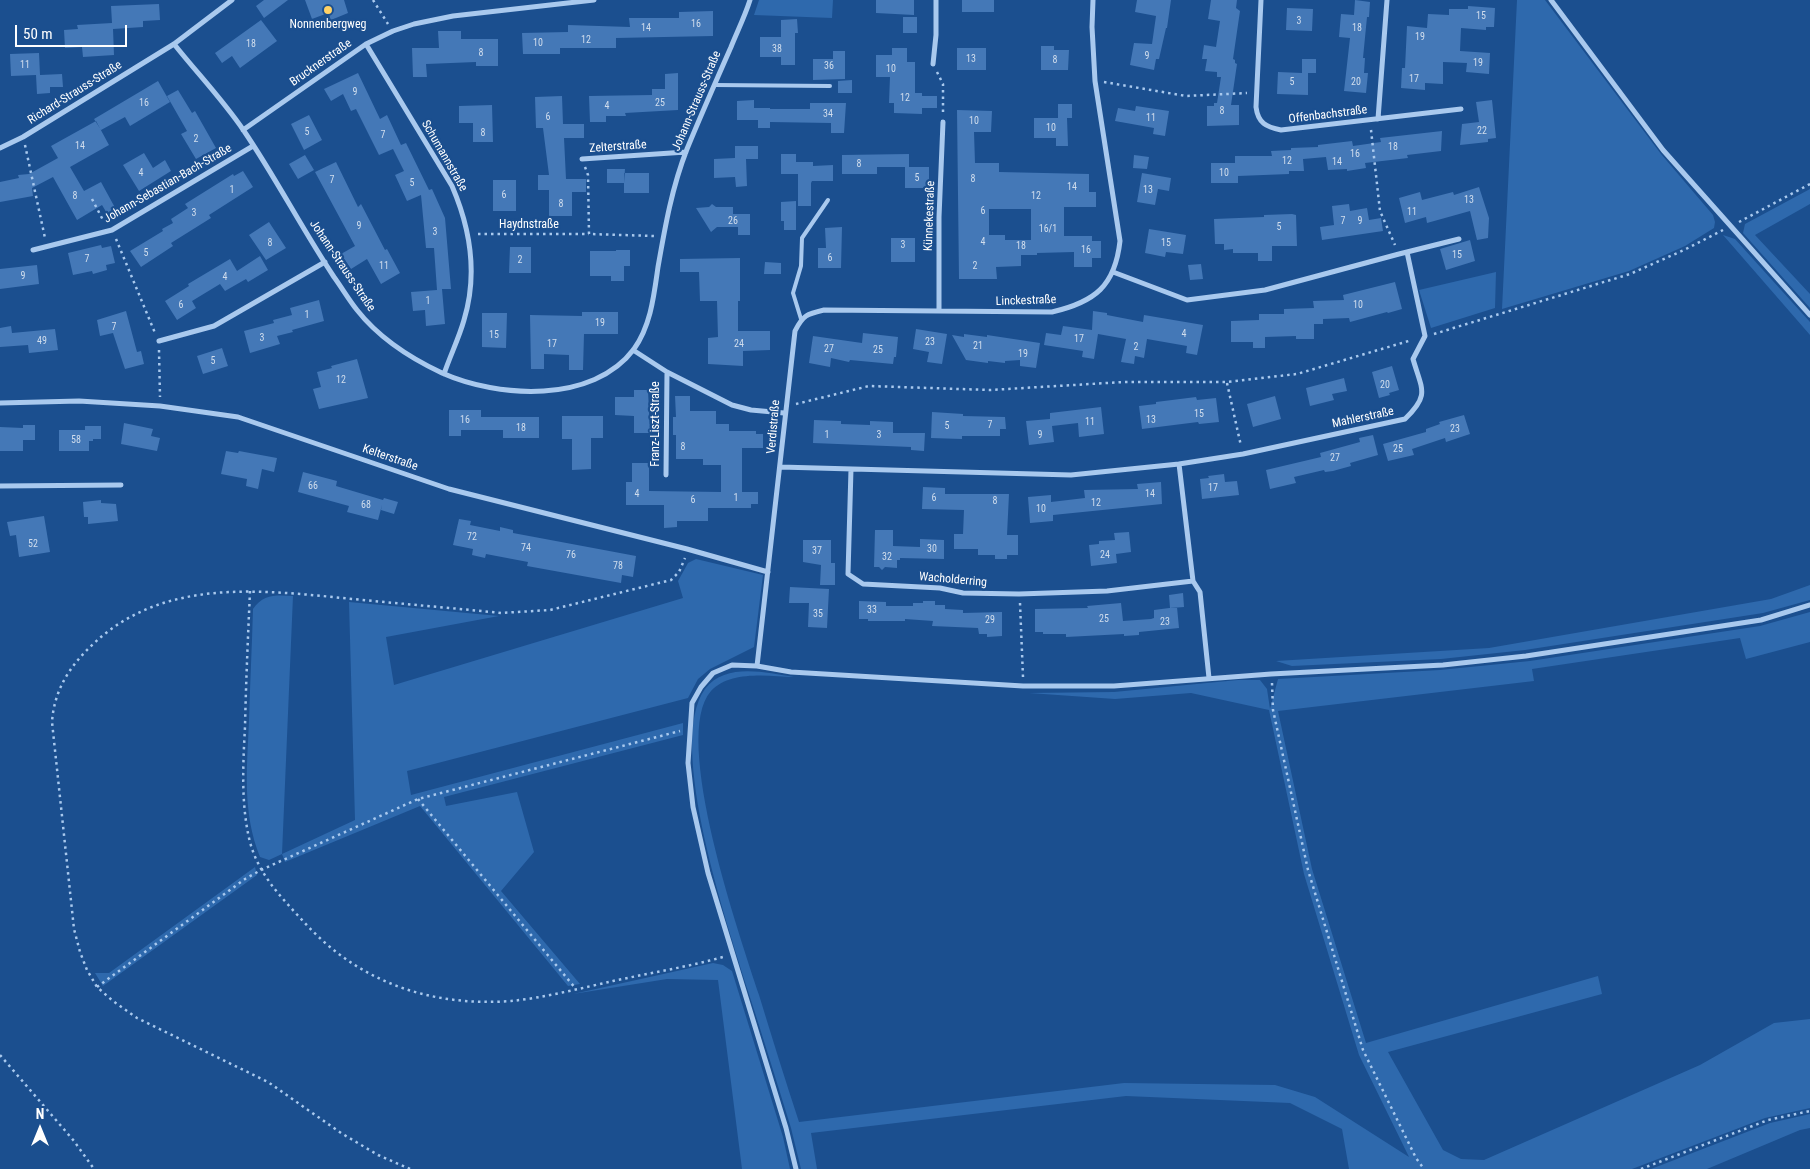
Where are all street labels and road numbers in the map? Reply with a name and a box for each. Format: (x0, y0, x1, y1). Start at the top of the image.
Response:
street label: Brucknerstraße (287, 36, 355, 90)
street label: Johann-Strauss-Straße (669, 49, 725, 153)
street label: Richard-Strauss-Straße (25, 58, 125, 128)
street label: Offenbachstraße (1288, 103, 1368, 127)
street label: Schumannstraße (418, 118, 470, 194)
street label: Zelterstraße (589, 138, 647, 156)
street label: Johann-Sebastian-Bach-Straße (102, 141, 234, 227)
street label: Künnekestraße (922, 181, 938, 251)
street label: Johann-Strauss-Straße (306, 217, 378, 315)
street label: Haydnstraße (499, 218, 559, 232)
street label: Linckestraße (995, 293, 1057, 309)
street label: Franz-Liszt-Straße (649, 381, 663, 467)
street label: Verdistraße (764, 399, 784, 455)
street label: Mahlerstraße (1331, 404, 1395, 432)
street label: Kelterstraße (360, 442, 420, 474)
street label: Wacholderring (918, 570, 988, 590)

